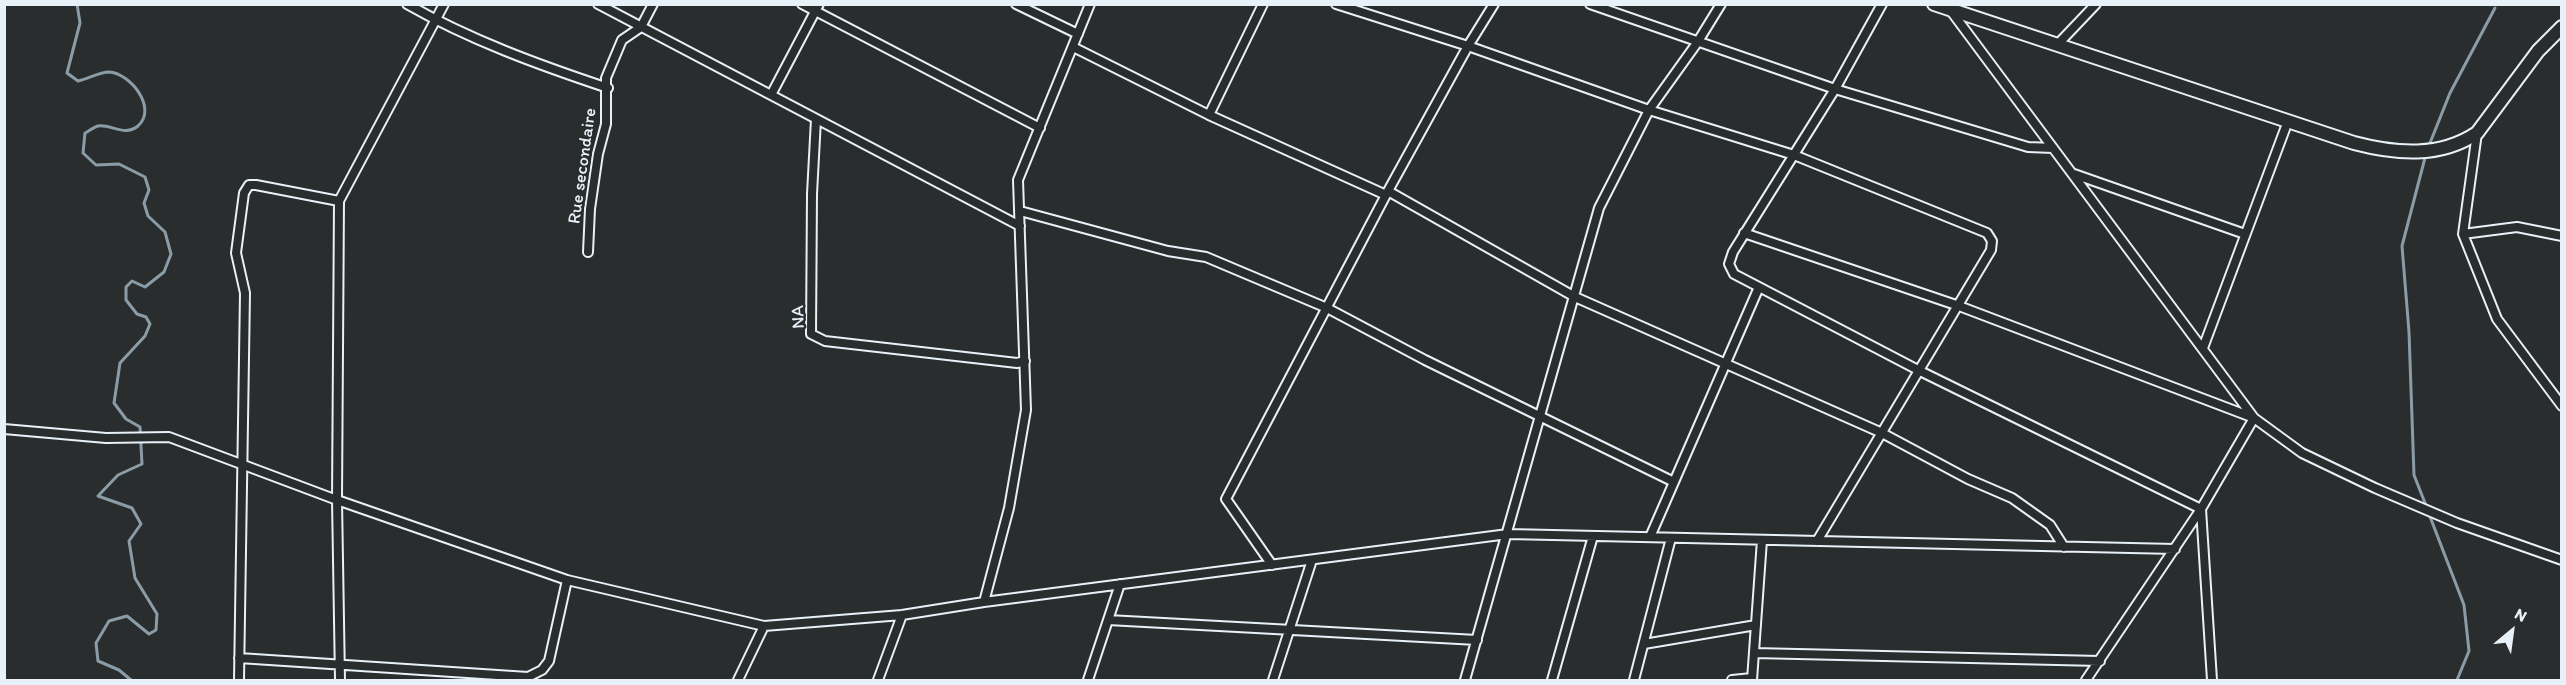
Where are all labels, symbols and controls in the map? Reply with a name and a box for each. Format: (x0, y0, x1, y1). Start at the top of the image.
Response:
street label: Rue secondaire (564, 107, 602, 225)
street label: NA (788, 305, 810, 329)
north arrow (2482, 601, 2542, 661)
text: N (2512, 604, 2530, 626)

